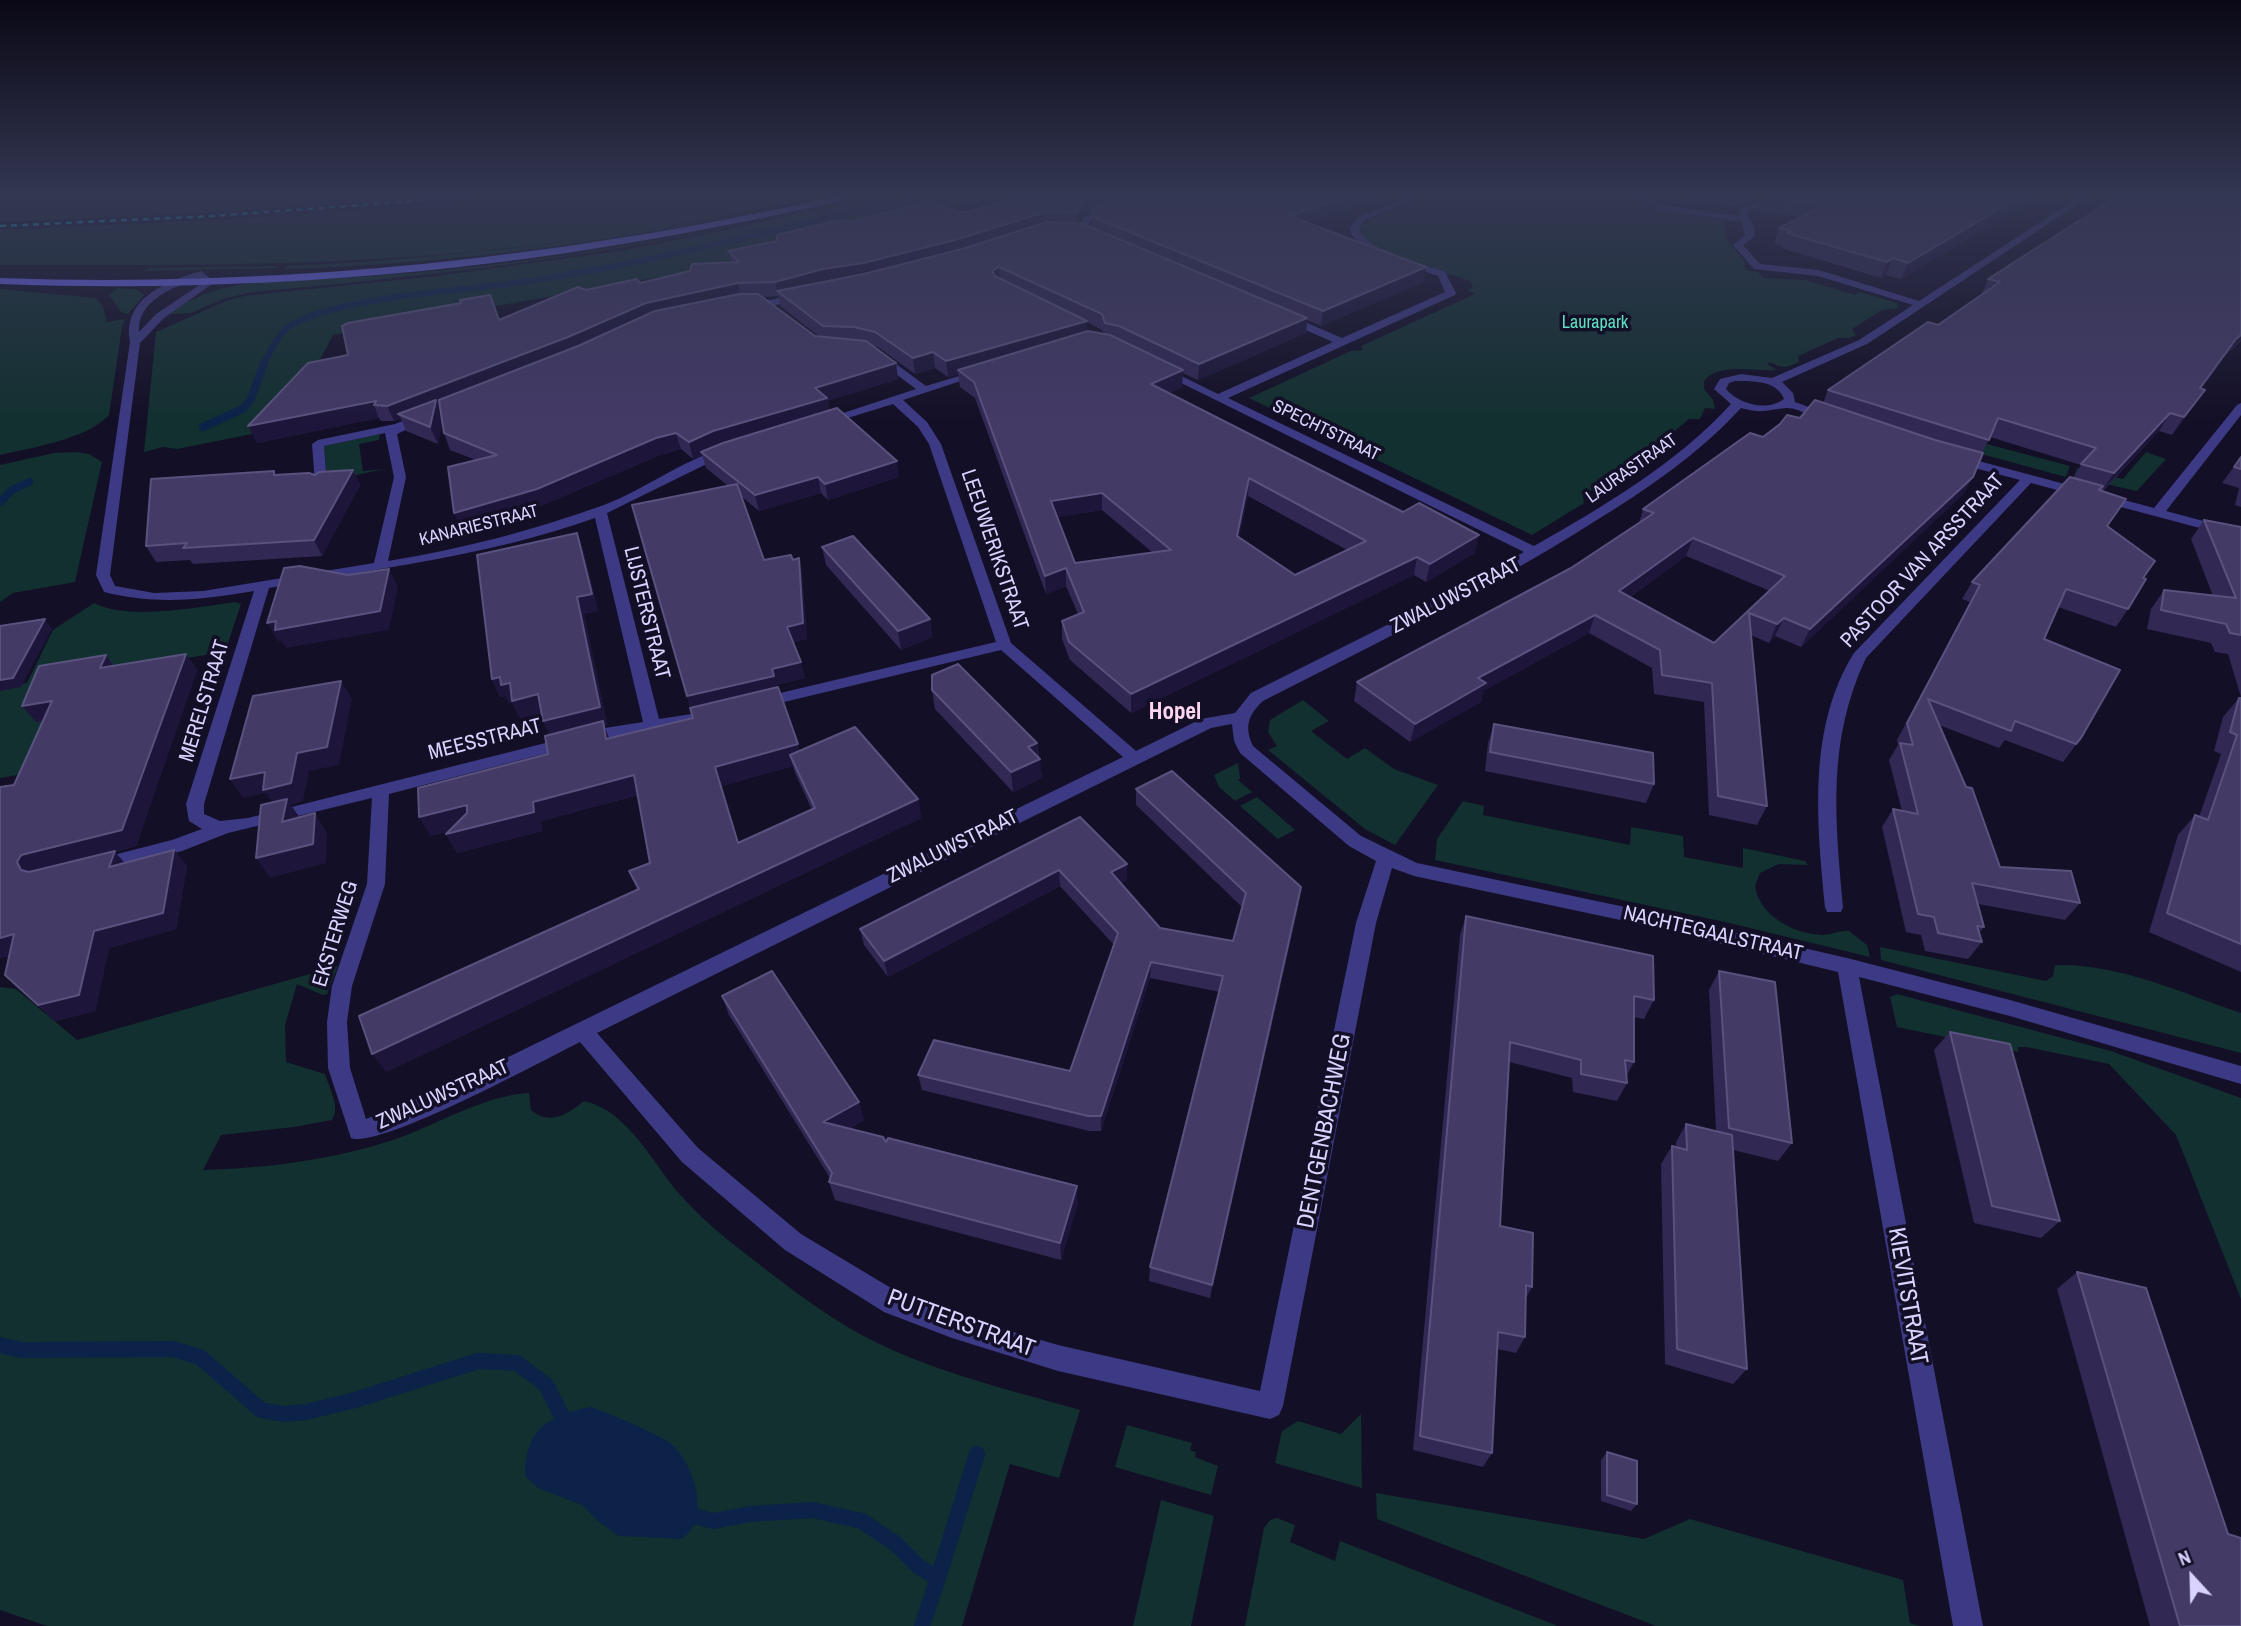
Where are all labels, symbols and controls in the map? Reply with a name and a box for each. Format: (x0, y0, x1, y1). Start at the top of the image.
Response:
park label: Laurapark (1562, 312, 1628, 334)
street label: SPECHTSTRAAT (1269, 396, 1383, 466)
street label: LAURASTRAAT (1582, 430, 1682, 508)
street label: LEEUWERIKSTRAAT (955, 466, 1033, 634)
street label: PASTOOR VAN ARSSTRAAT (1836, 469, 2010, 653)
street label: KANARIESTRAAT (417, 501, 541, 551)
street label: LIJSTERSTRAAT (617, 544, 675, 682)
street label: ZWALUWSTRAAT (1387, 552, 1525, 640)
street label: MERELSTRAAT (175, 637, 235, 765)
district label: Hopel (1149, 699, 1201, 727)
street label: MEESSTRAAT (426, 714, 544, 766)
street label: ZWALUWSTRAAT (883, 804, 1023, 890)
street label: EKSTERWEG (308, 878, 364, 990)
street label: NACHTEGAALSTRAAT (1621, 901, 1805, 967)
street label: DENTGENBACHWEG (1292, 1031, 1358, 1231)
street label: ZWALUWSTRAAT (373, 1054, 513, 1136)
street label: KIEVITSTRAAT (1881, 1225, 1933, 1367)
street label: PUTTERSTRAAT (883, 1284, 1039, 1364)
north arrow (2157, 1542, 2227, 1612)
text: N (2174, 1543, 2194, 1572)

